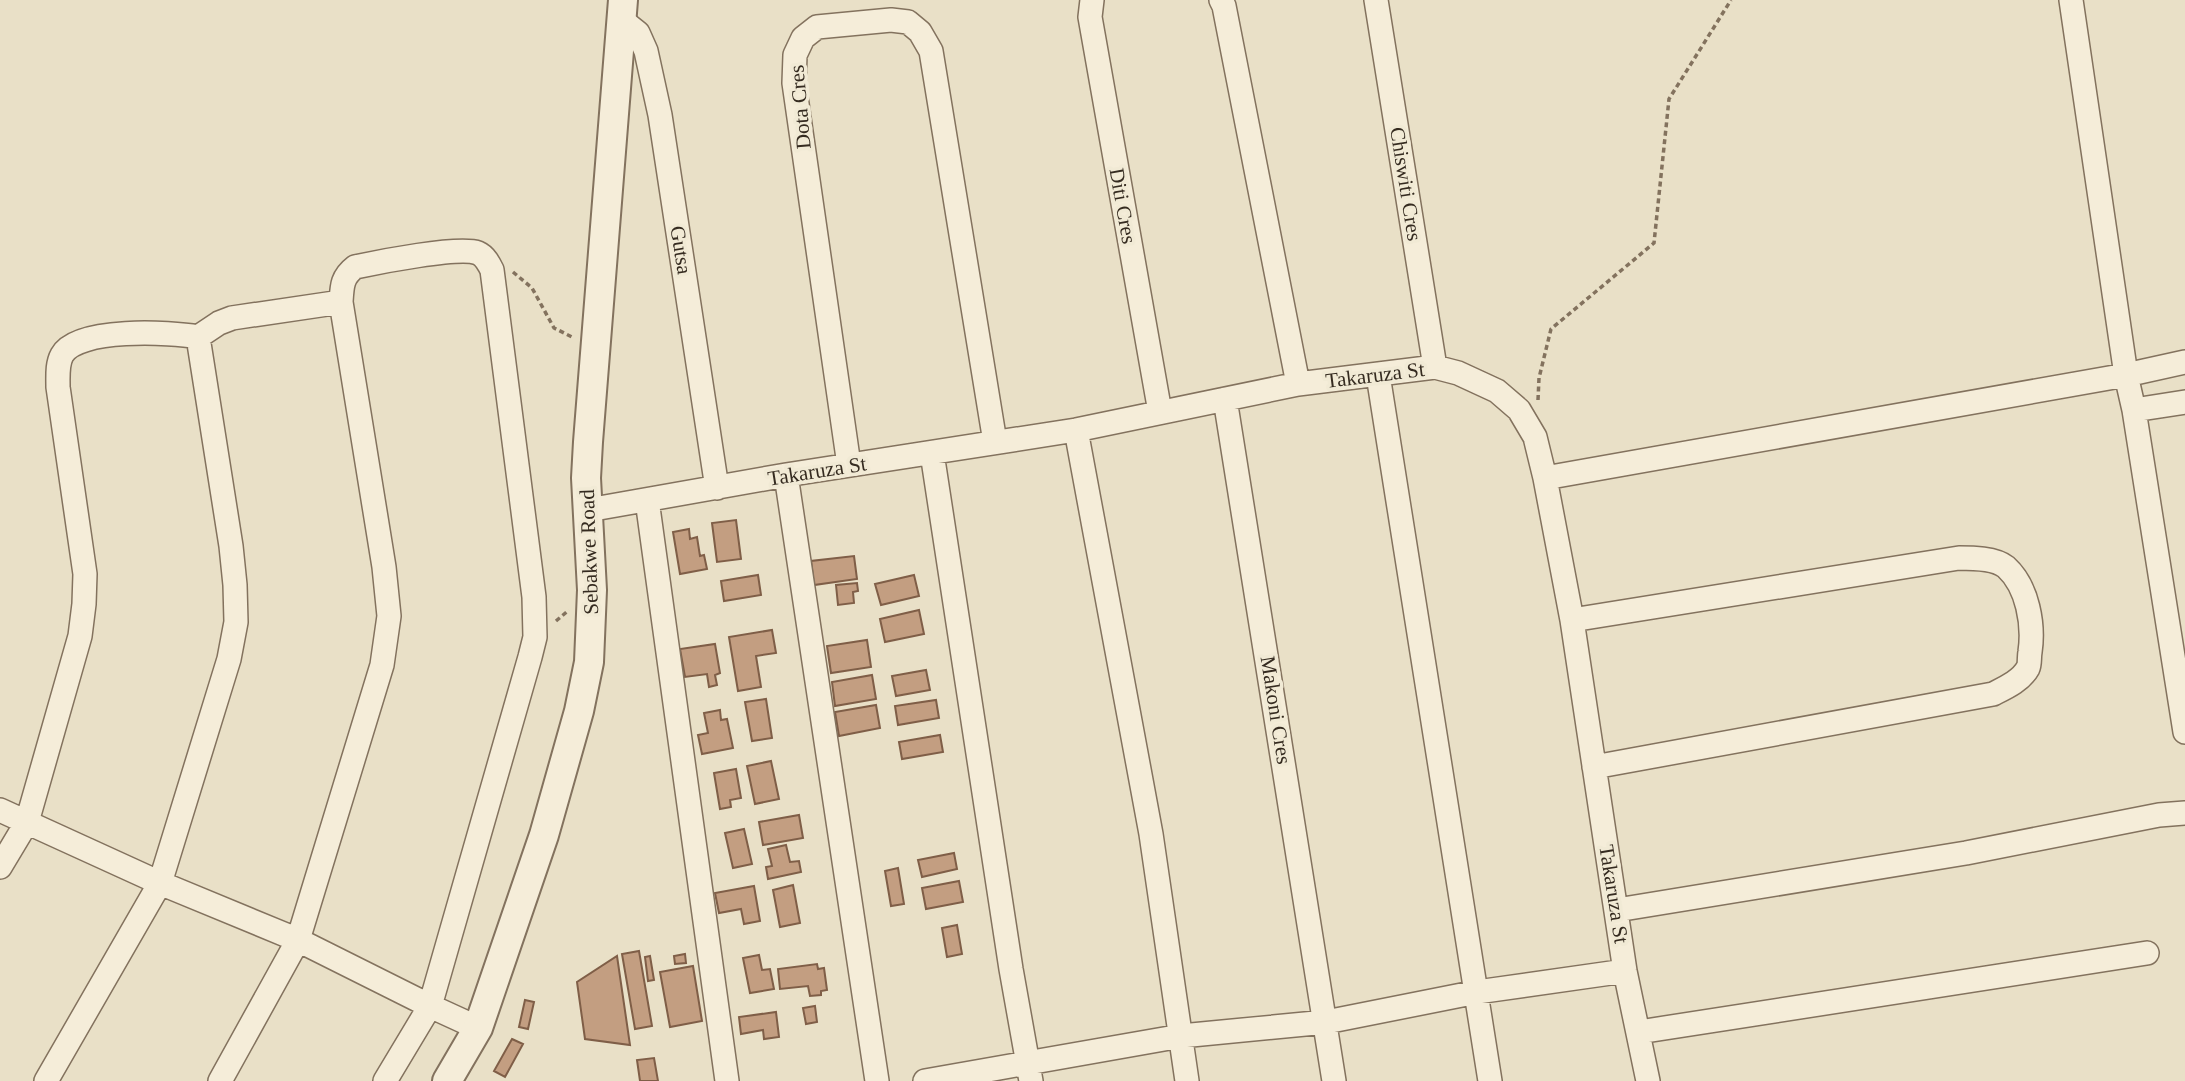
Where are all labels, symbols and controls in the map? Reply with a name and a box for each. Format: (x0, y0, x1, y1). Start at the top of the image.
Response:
street label: Dota Cres (784, 64, 816, 150)
street label: Chiswiti Cres (1385, 125, 1427, 243)
street label: Diti Cres (1105, 166, 1141, 246)
street label: Gutsa (665, 224, 697, 277)
street label: Takaruza St (1324, 357, 1426, 393)
street label: Takaruza St (766, 451, 868, 491)
street label: Sebakwe Road (575, 488, 603, 615)
street label: Makoni Cres (1256, 654, 1296, 766)
street label: Takaruza St (1594, 843, 1634, 945)

